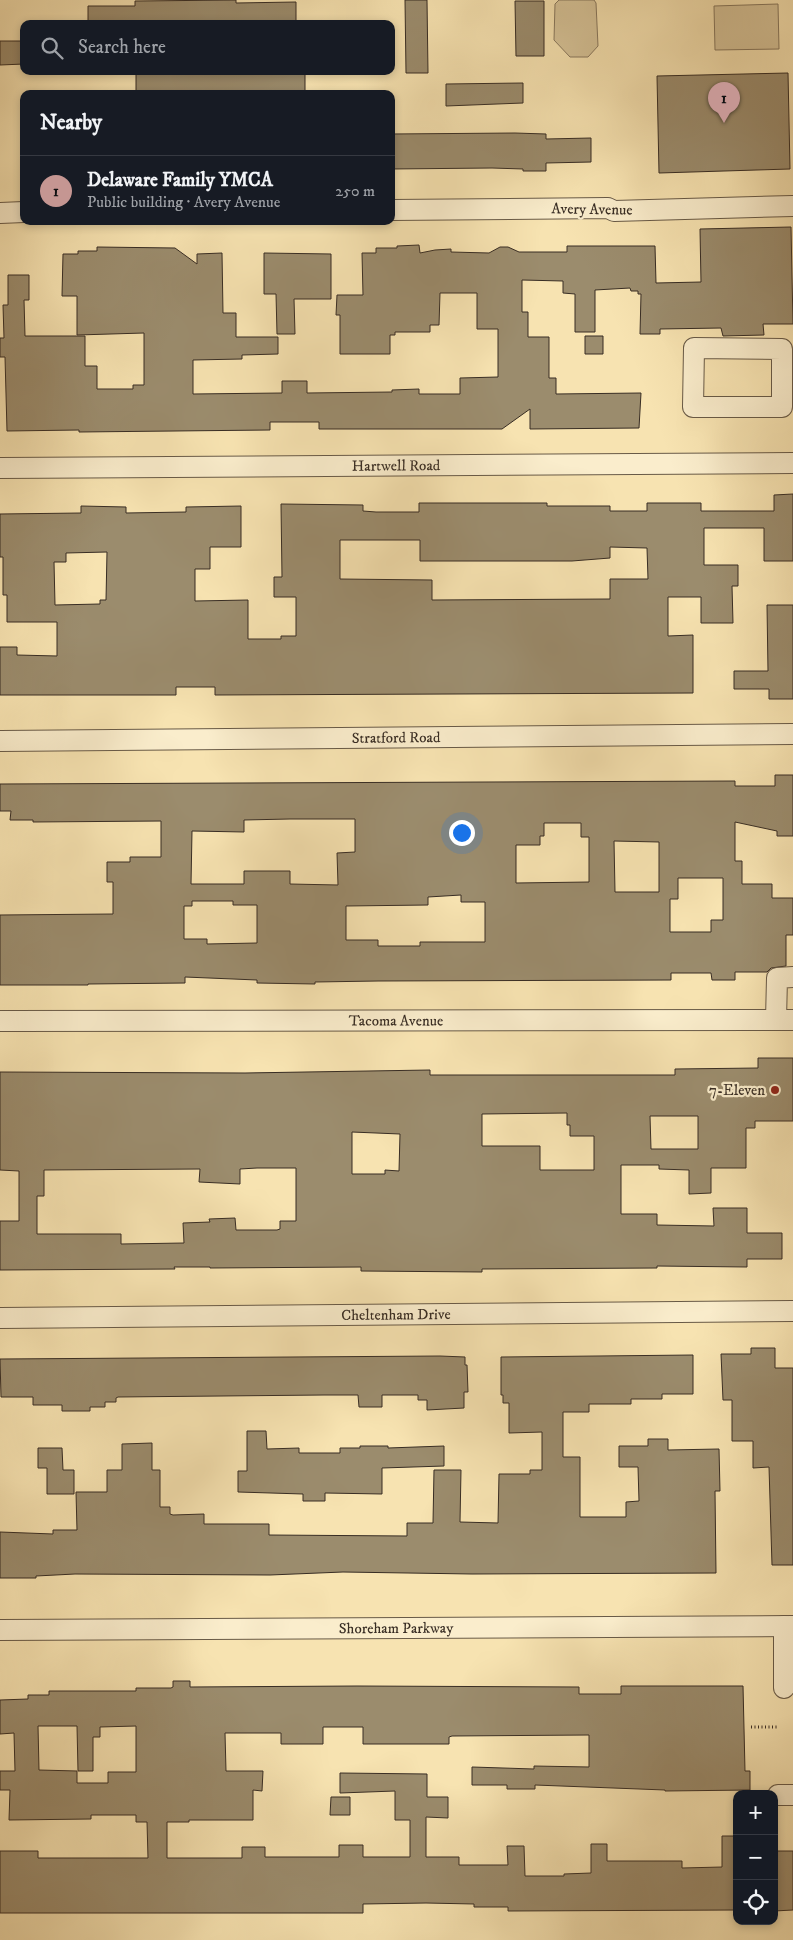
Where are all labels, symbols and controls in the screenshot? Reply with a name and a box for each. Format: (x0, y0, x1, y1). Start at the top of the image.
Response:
search box (20, 20, 395, 75)
icon: search (38, 34, 66, 62)
text: Search here (78, 36, 166, 59)
pin: 1 (708, 82, 740, 123)
text: Nearby (40, 110, 102, 136)
text: Delaware Family YMCA (87, 169, 273, 192)
text: 1 (53, 181, 59, 201)
text: 250 m (335, 181, 375, 201)
text: Public building · Avery Avenue (87, 192, 280, 212)
street label: Avery Avenue (551, 199, 633, 220)
street label: Hartwell Road (352, 456, 441, 476)
street label: Stratford Road (352, 728, 441, 748)
your location (449, 820, 475, 846)
street label: Tacoma Avenue (349, 1011, 443, 1031)
place label: 7-Eleven (709, 1081, 765, 1100)
marker: 7-Eleven (769, 1084, 781, 1096)
street label: Cheltenham Drive (341, 1305, 451, 1325)
street label: Shoreham Parkway (339, 1619, 454, 1638)
map controls (733, 1790, 778, 1925)
button: + (733, 1790, 778, 1835)
button: − (733, 1835, 778, 1880)
button: locate (733, 1880, 778, 1925)

